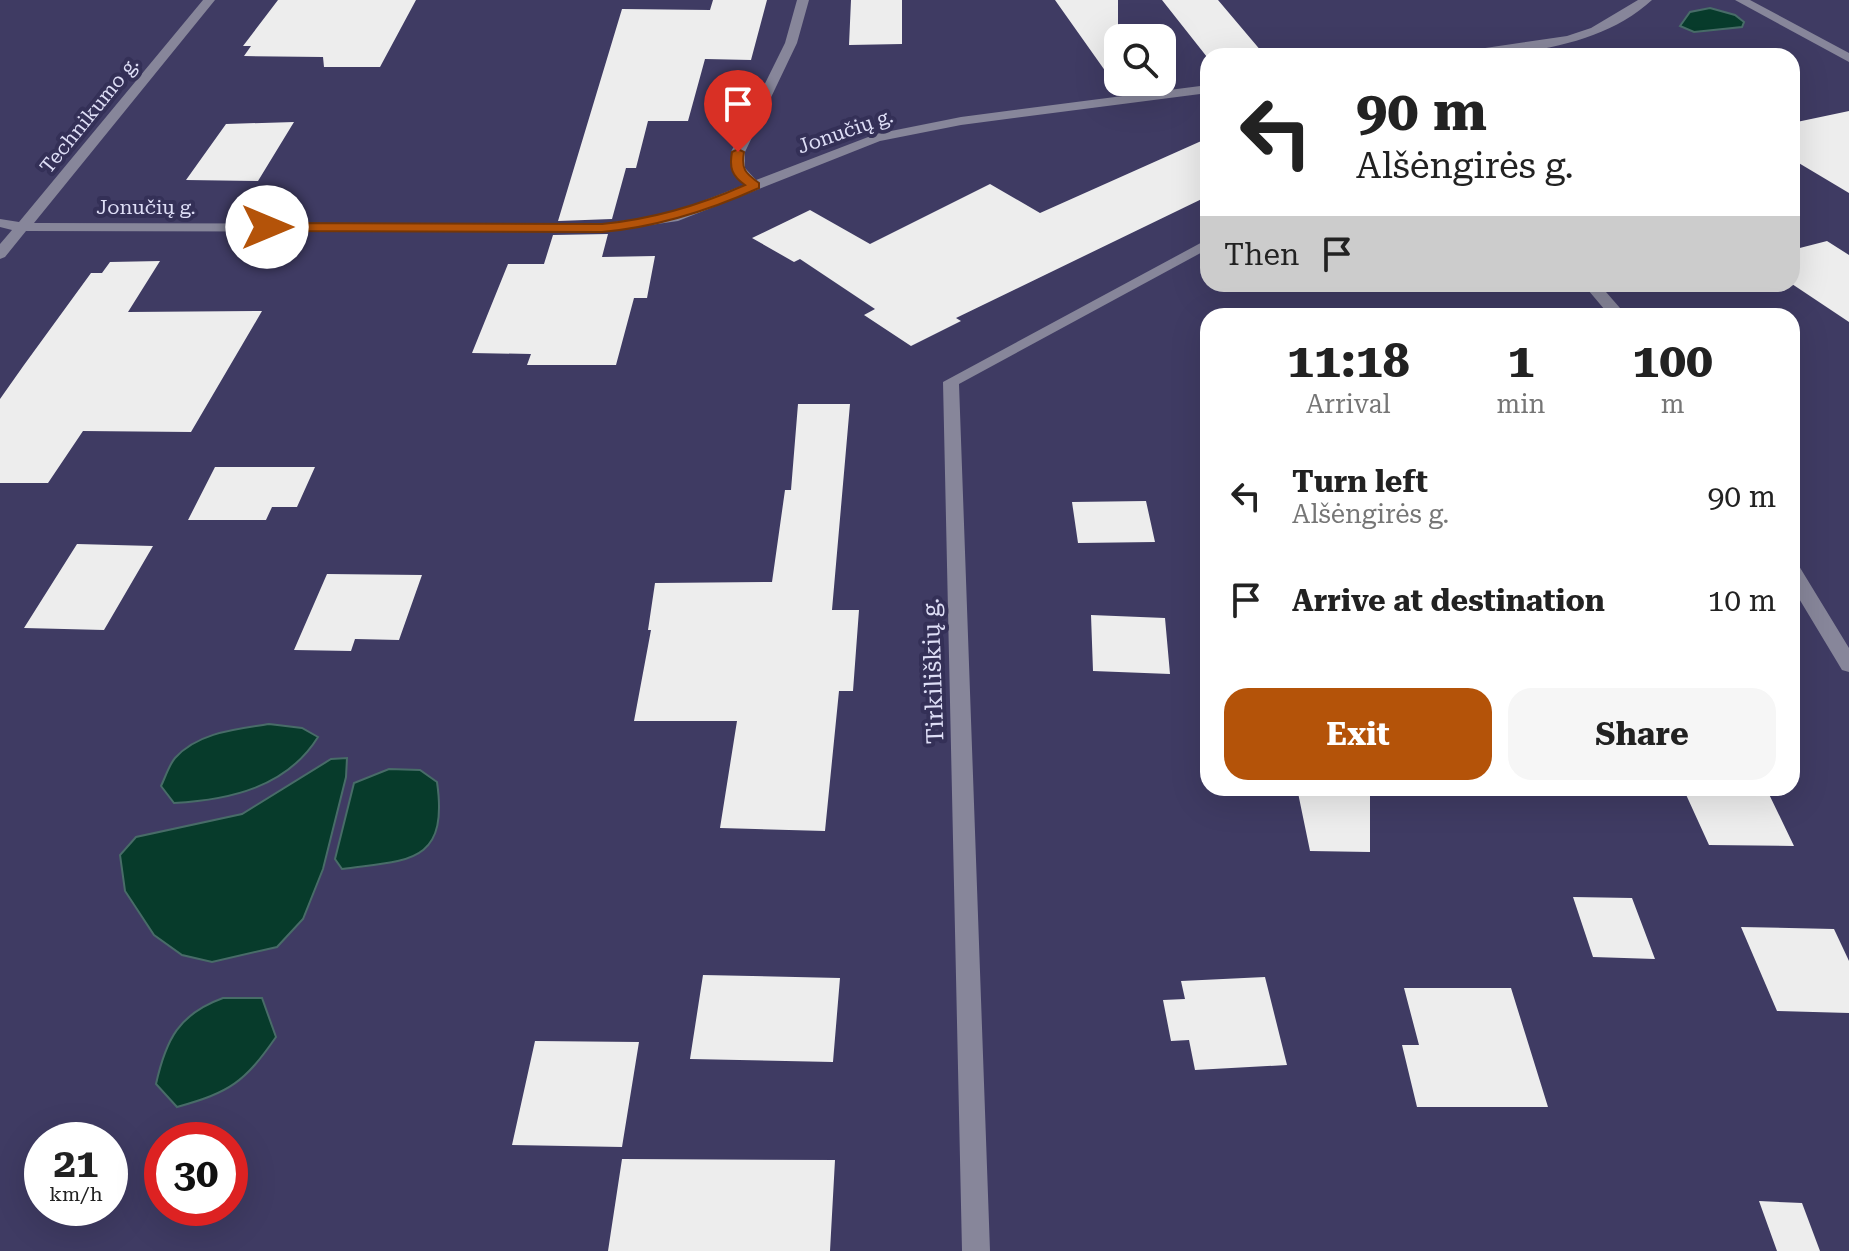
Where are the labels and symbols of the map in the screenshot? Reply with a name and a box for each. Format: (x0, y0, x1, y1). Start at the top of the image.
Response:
street label: Technikumo g. (35, 52, 143, 178)
pin (704, 70, 772, 152)
street label: Jonučių g. (794, 103, 896, 159)
position arrow (225, 185, 309, 269)
street label: Jonučių g. (96, 195, 196, 219)
street label: Tirkiliškių g. (916, 598, 950, 744)
speed limit sign: 30 (144, 1122, 248, 1226)

